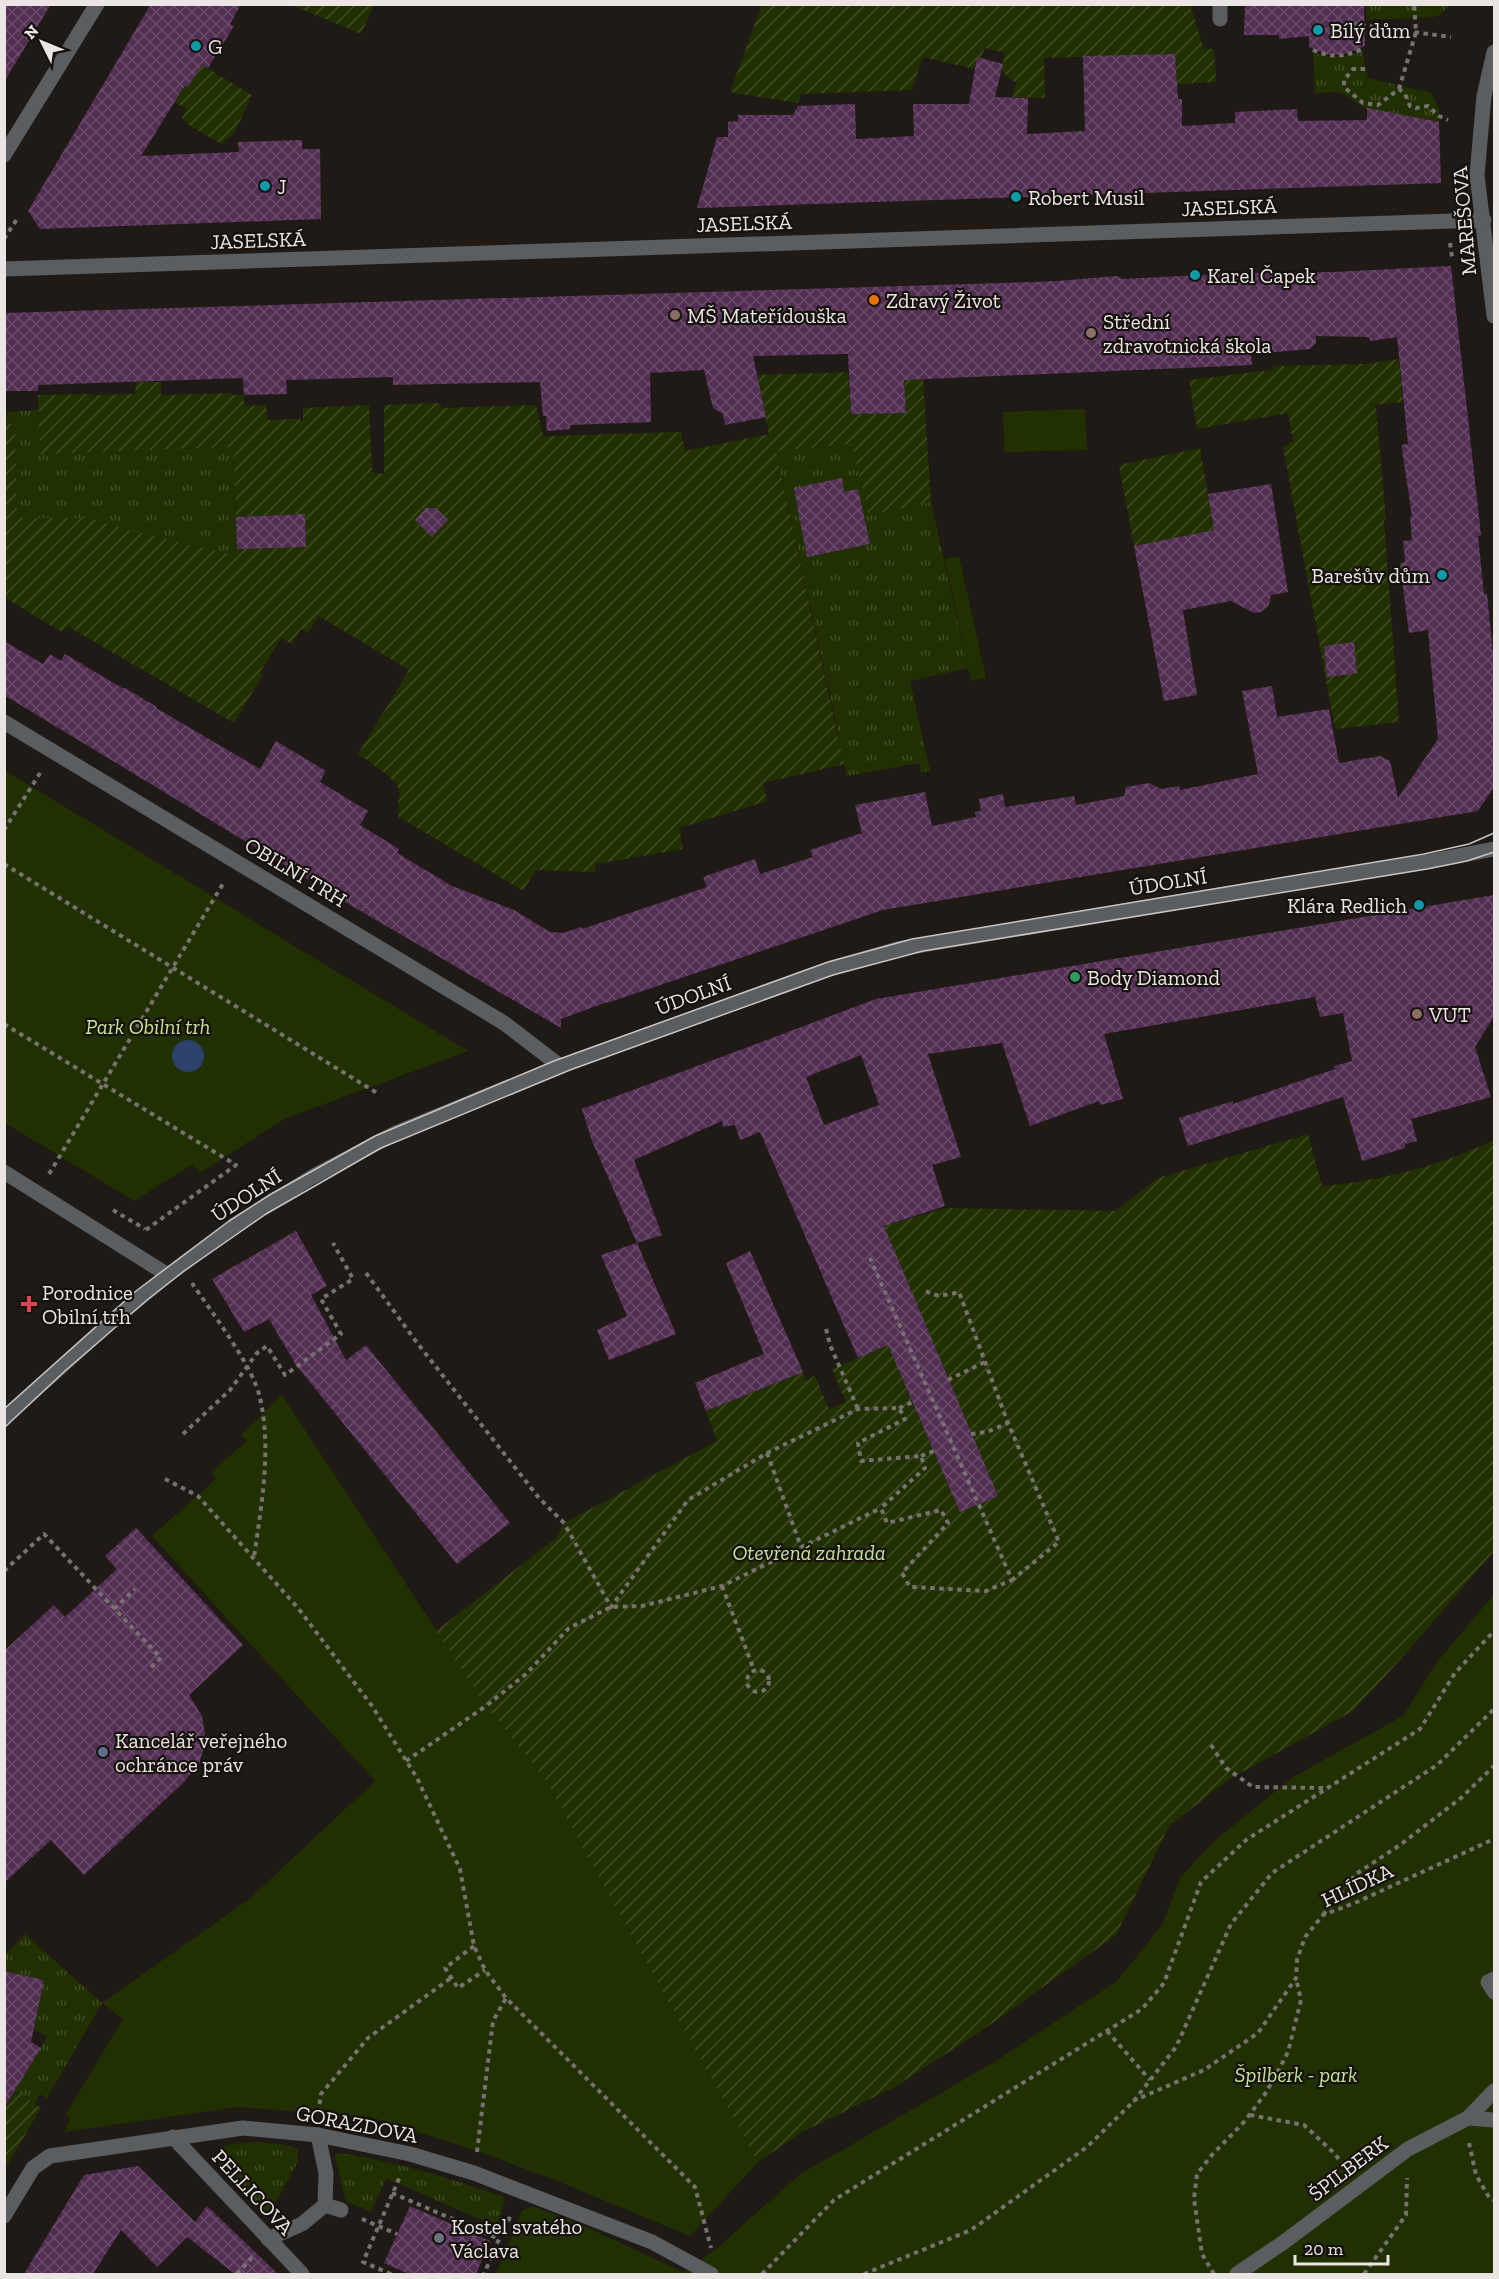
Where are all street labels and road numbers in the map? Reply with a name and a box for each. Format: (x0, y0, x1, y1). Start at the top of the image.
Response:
street label: MAREŠOVA (1447, 165, 1481, 276)
street label: JASELSKÁ (1181, 193, 1278, 221)
street label: JASELSKÁ (696, 209, 793, 237)
street label: JASELSKÁ (210, 226, 307, 254)
street label: OBILNÍ TRH (241, 832, 351, 912)
street label: ÚDOLNÍ (1127, 864, 1209, 900)
street label: ÚDOLNÍ (652, 970, 734, 1020)
street label: ÚDOLNÍ (206, 1163, 286, 1227)
street label: HLÍDKA (1317, 1858, 1397, 1912)
street label: GORAZDOVA (294, 2100, 420, 2148)
street label: ŠPILBERK (1303, 2130, 1393, 2206)
street label: PELLICOVA (207, 2144, 299, 2240)

